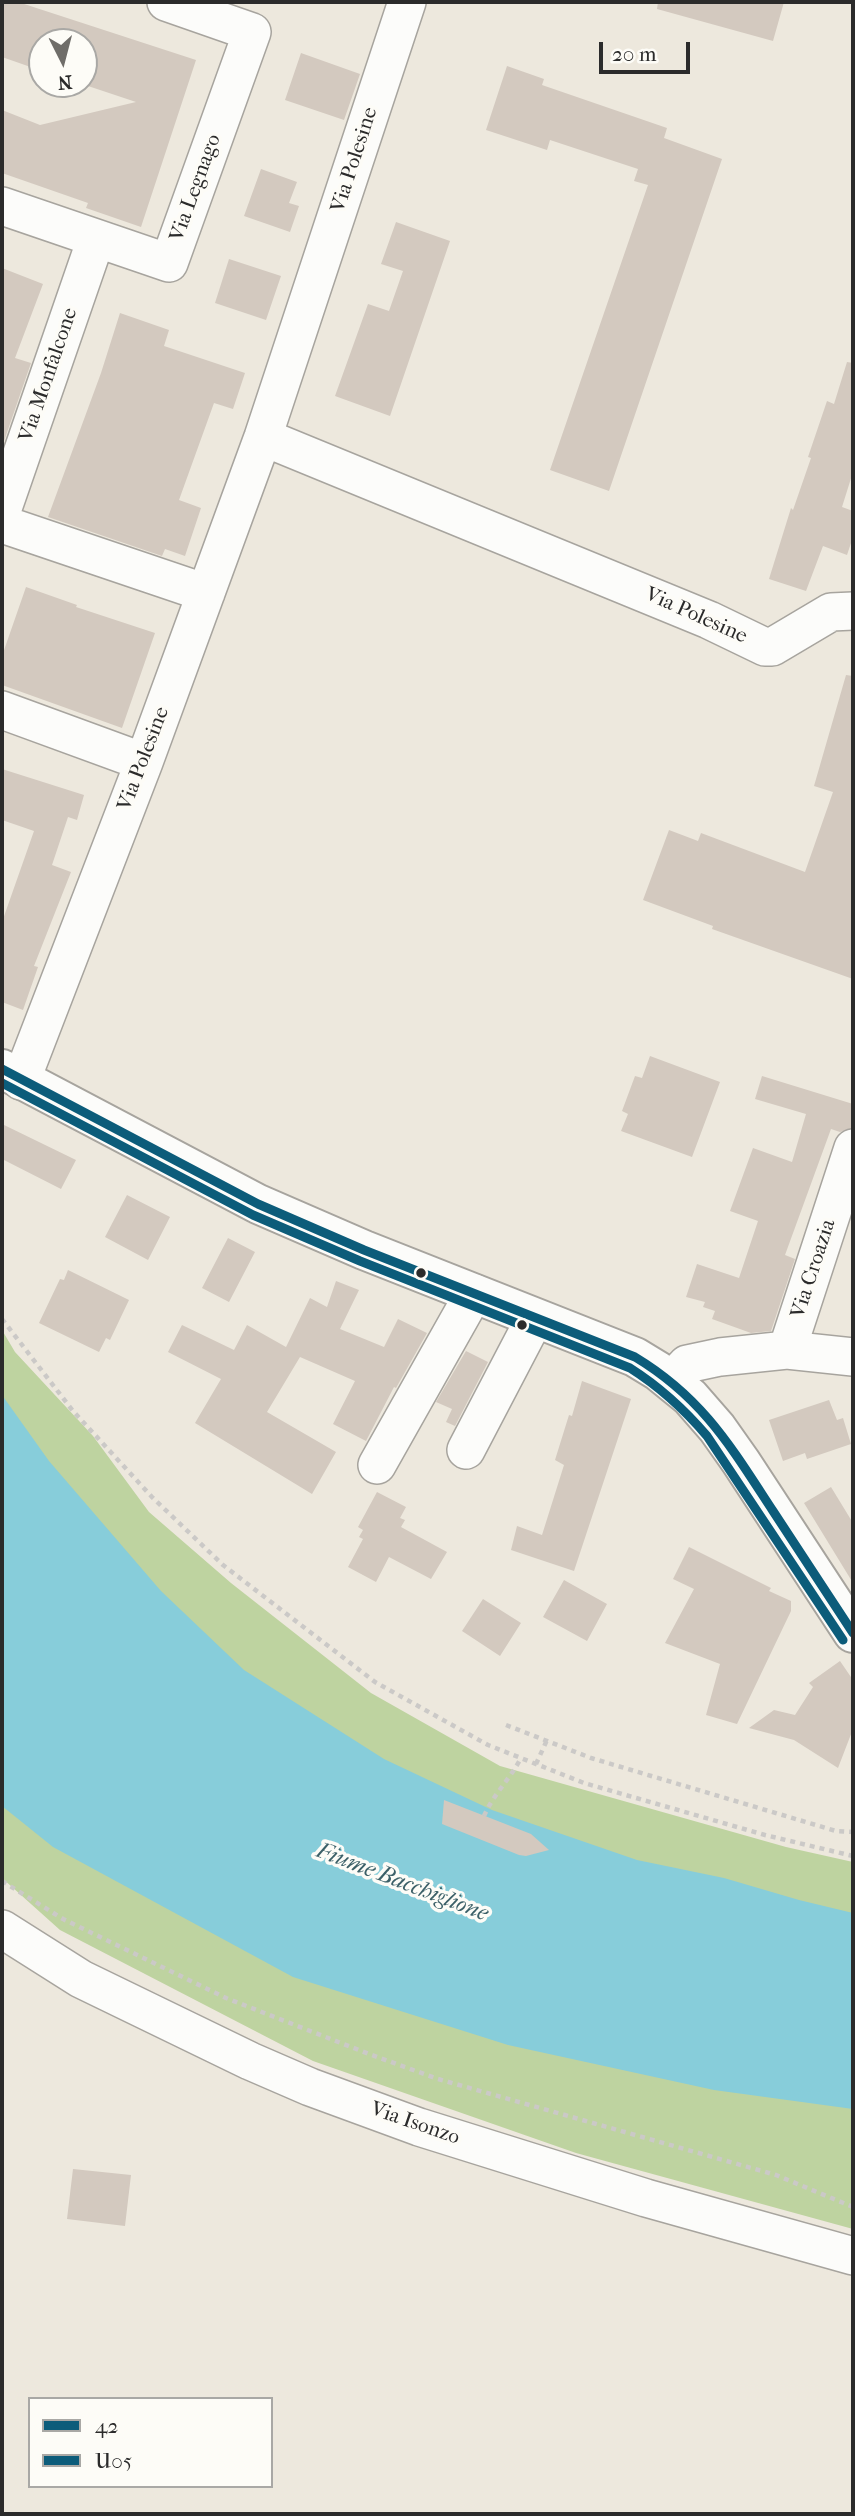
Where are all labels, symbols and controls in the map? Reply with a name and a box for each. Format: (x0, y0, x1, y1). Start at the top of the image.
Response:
north arrow (28, 28, 98, 98)
scale bar (603, 28, 694, 72)
text: 20 m (612, 42, 656, 66)
text: N (57, 70, 73, 94)
street label: Via Polesine (326, 104, 384, 216)
street label: Via Legnago (165, 131, 227, 245)
street label: Via Monfalcone (14, 305, 84, 445)
street label: Via Polesine (641, 582, 751, 650)
street label: Via Polesine (113, 704, 175, 814)
street label: Via Croazia (786, 1216, 842, 1322)
unlabelled marker (414, 1266, 428, 1280)
unlabelled marker (515, 1318, 529, 1332)
water label: Fiume Bacchiglione (312, 1838, 492, 1928)
street label: Via Isonzo (367, 2097, 463, 2151)
legend (28, 2397, 273, 2488)
text: 42 (95, 2414, 118, 2438)
text: U05 (95, 2449, 132, 2473)

